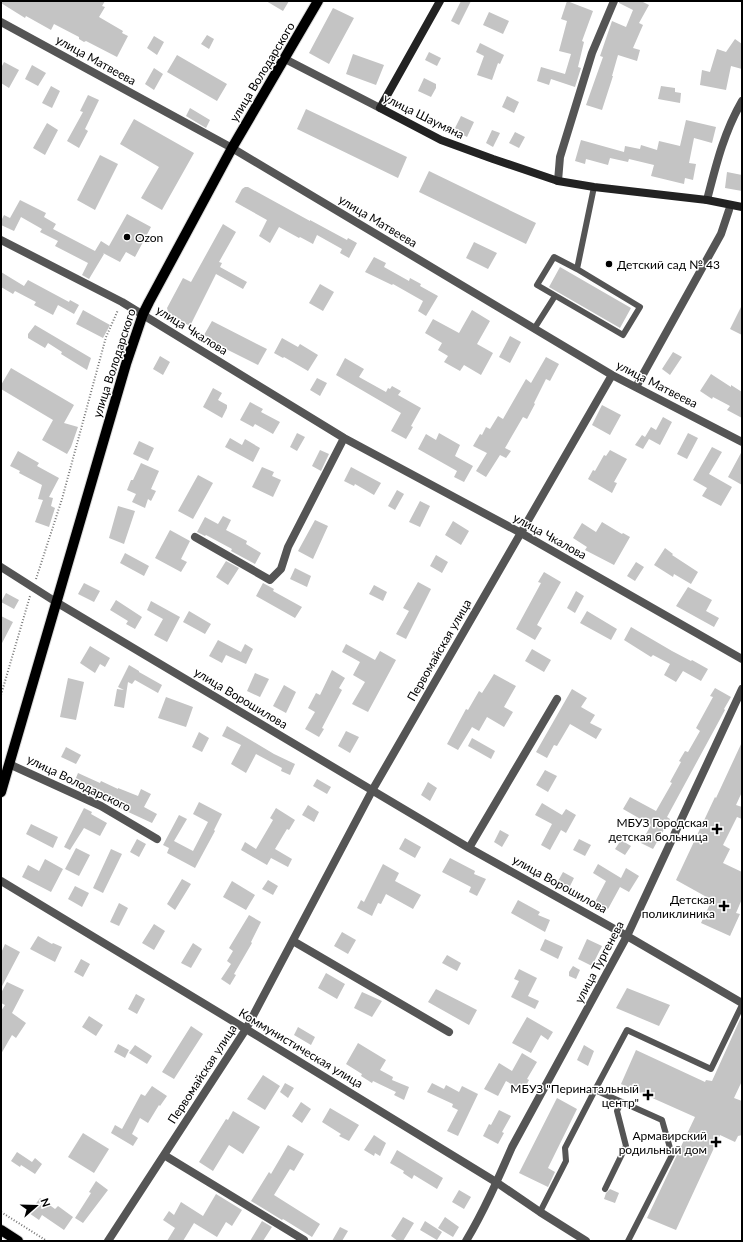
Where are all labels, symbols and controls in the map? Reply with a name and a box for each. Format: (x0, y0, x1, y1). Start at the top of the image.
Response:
street label: улица Володарского (226, 19, 298, 125)
street label: улица Матвеева (53, 32, 139, 88)
street label: улица Шаумяна (381, 90, 467, 142)
street label: улица Матвеева (336, 192, 420, 250)
place label: Ozon (135, 230, 163, 245)
marker: Ozon (122, 232, 132, 242)
place label: Детский сад № 43 (617, 257, 720, 272)
marker: Детский сад № 43 (604, 259, 614, 269)
street label: улица Чкалова (153, 302, 231, 358)
street label: улица Володарского (89, 306, 139, 419)
street label: улица Матвеева (614, 357, 700, 411)
street label: улица Чкалова (511, 510, 589, 562)
street label: Первомайская улица (404, 596, 474, 704)
street label: улица Ворошилова (192, 664, 290, 732)
street label: улица Володарского (25, 751, 134, 815)
place label: МБУЗ Городская детская больница (608, 815, 708, 844)
marker: МБУЗ Городская детская больница (711, 823, 723, 835)
street label: улица Ворошилова (510, 852, 610, 916)
place label: Детская поликлиника (642, 892, 715, 921)
marker: Детская поликлиника (718, 900, 730, 912)
street label: улица Тургенева (571, 918, 627, 1006)
street label: Коммунистическая улица (236, 1005, 366, 1091)
street label: Первомайская улица (164, 1021, 240, 1127)
place label: МБУЗ "Перинатальный центр" (510, 1081, 639, 1110)
marker: МБУЗ "Перинатальный центр" (642, 1089, 654, 1101)
place label: Армавирский родильный дом (619, 1128, 707, 1157)
marker: Армавирский родильный дом (710, 1136, 722, 1148)
north arrow (16, 1186, 56, 1226)
text: N (38, 1196, 53, 1209)

